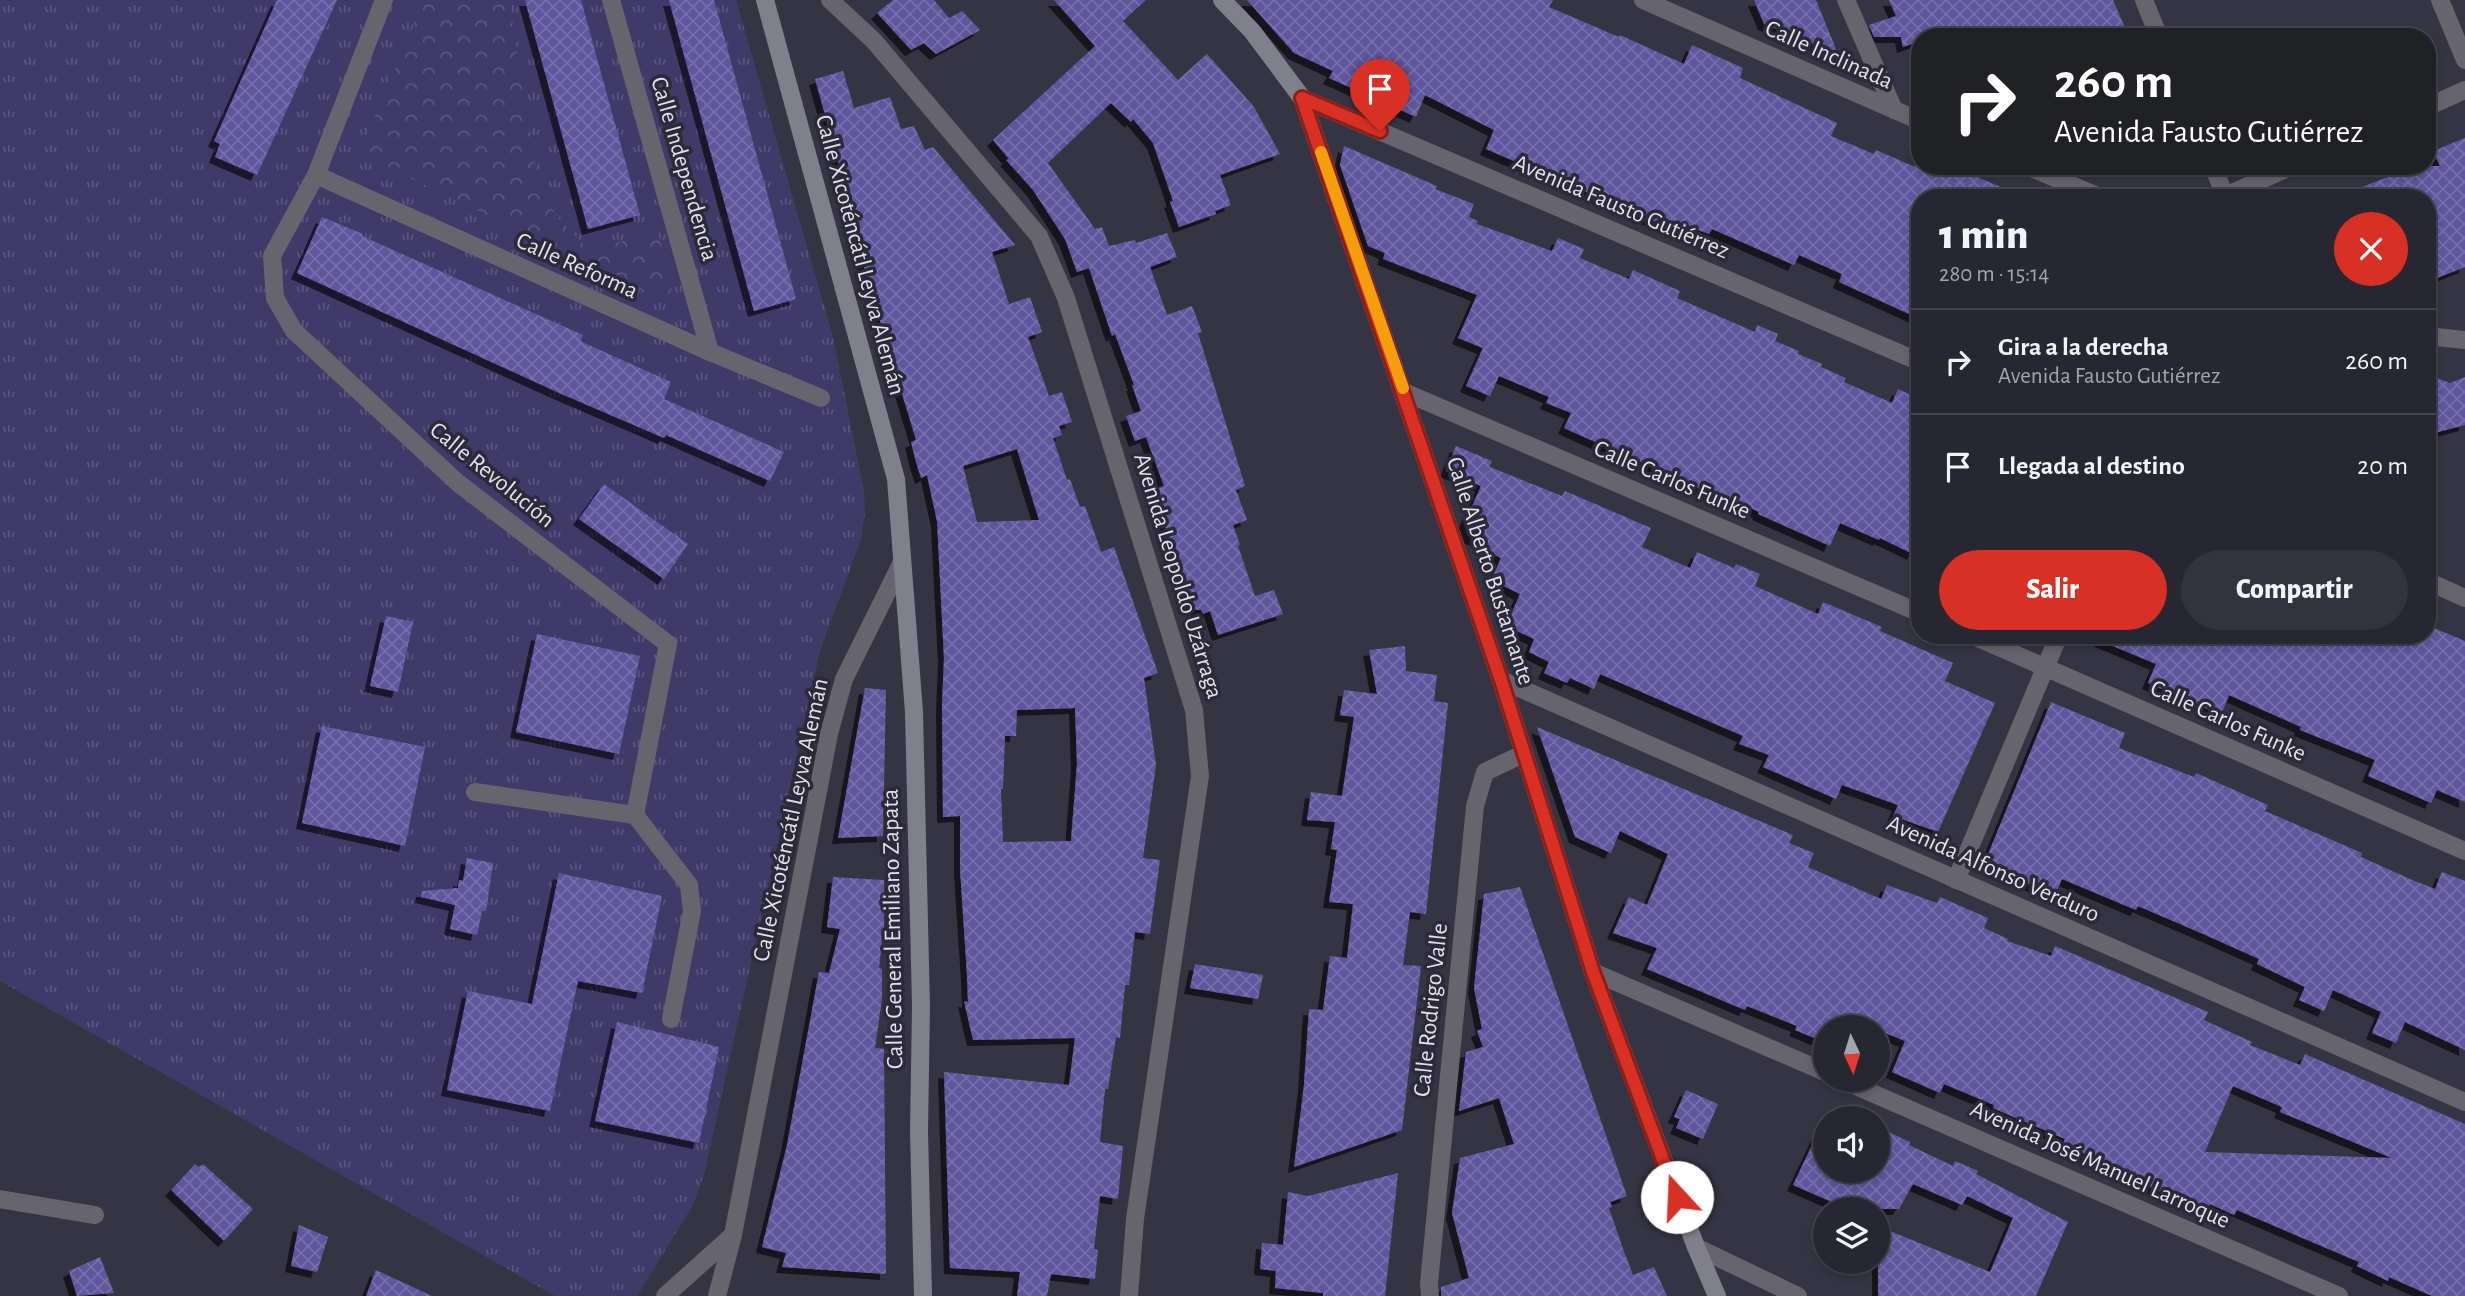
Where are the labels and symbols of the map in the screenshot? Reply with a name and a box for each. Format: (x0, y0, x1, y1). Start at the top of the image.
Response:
street label: Calle Inclinada (1762, 16, 1896, 94)
pin (1350, 59, 1410, 131)
street label: Calle Independencia (646, 74, 722, 264)
street label: Calle Xicoténcátl Leyva Alemán (811, 112, 909, 398)
street label: Avenida Fausto Gutiérrez (1509, 151, 1733, 263)
street label: Calle Reforma (513, 229, 641, 303)
street label: Calle Revolución (425, 418, 559, 532)
street label: Calle Carlos Funke (1590, 436, 1754, 524)
street label: Avenida Leopoldo Uzárraga (1129, 450, 1227, 702)
street label: Calle Alberto Bustamante (1442, 454, 1538, 688)
street label: Calle Xicoténcátl Leyva Alemán (749, 676, 833, 964)
street label: Calle Carlos Funke (2147, 676, 2309, 766)
street label: Calle General Emiliano Zapata (879, 789, 907, 1069)
street label: Avenida Alfonso Verduro (1883, 811, 2103, 927)
street label: Calle Rodrigo Valle (1410, 922, 1452, 1098)
north arrow (1813, 1015, 1890, 1092)
street label: Avenida José Manuel Larroque (1967, 1097, 2233, 1233)
position arrow (1640, 1160, 1714, 1234)

